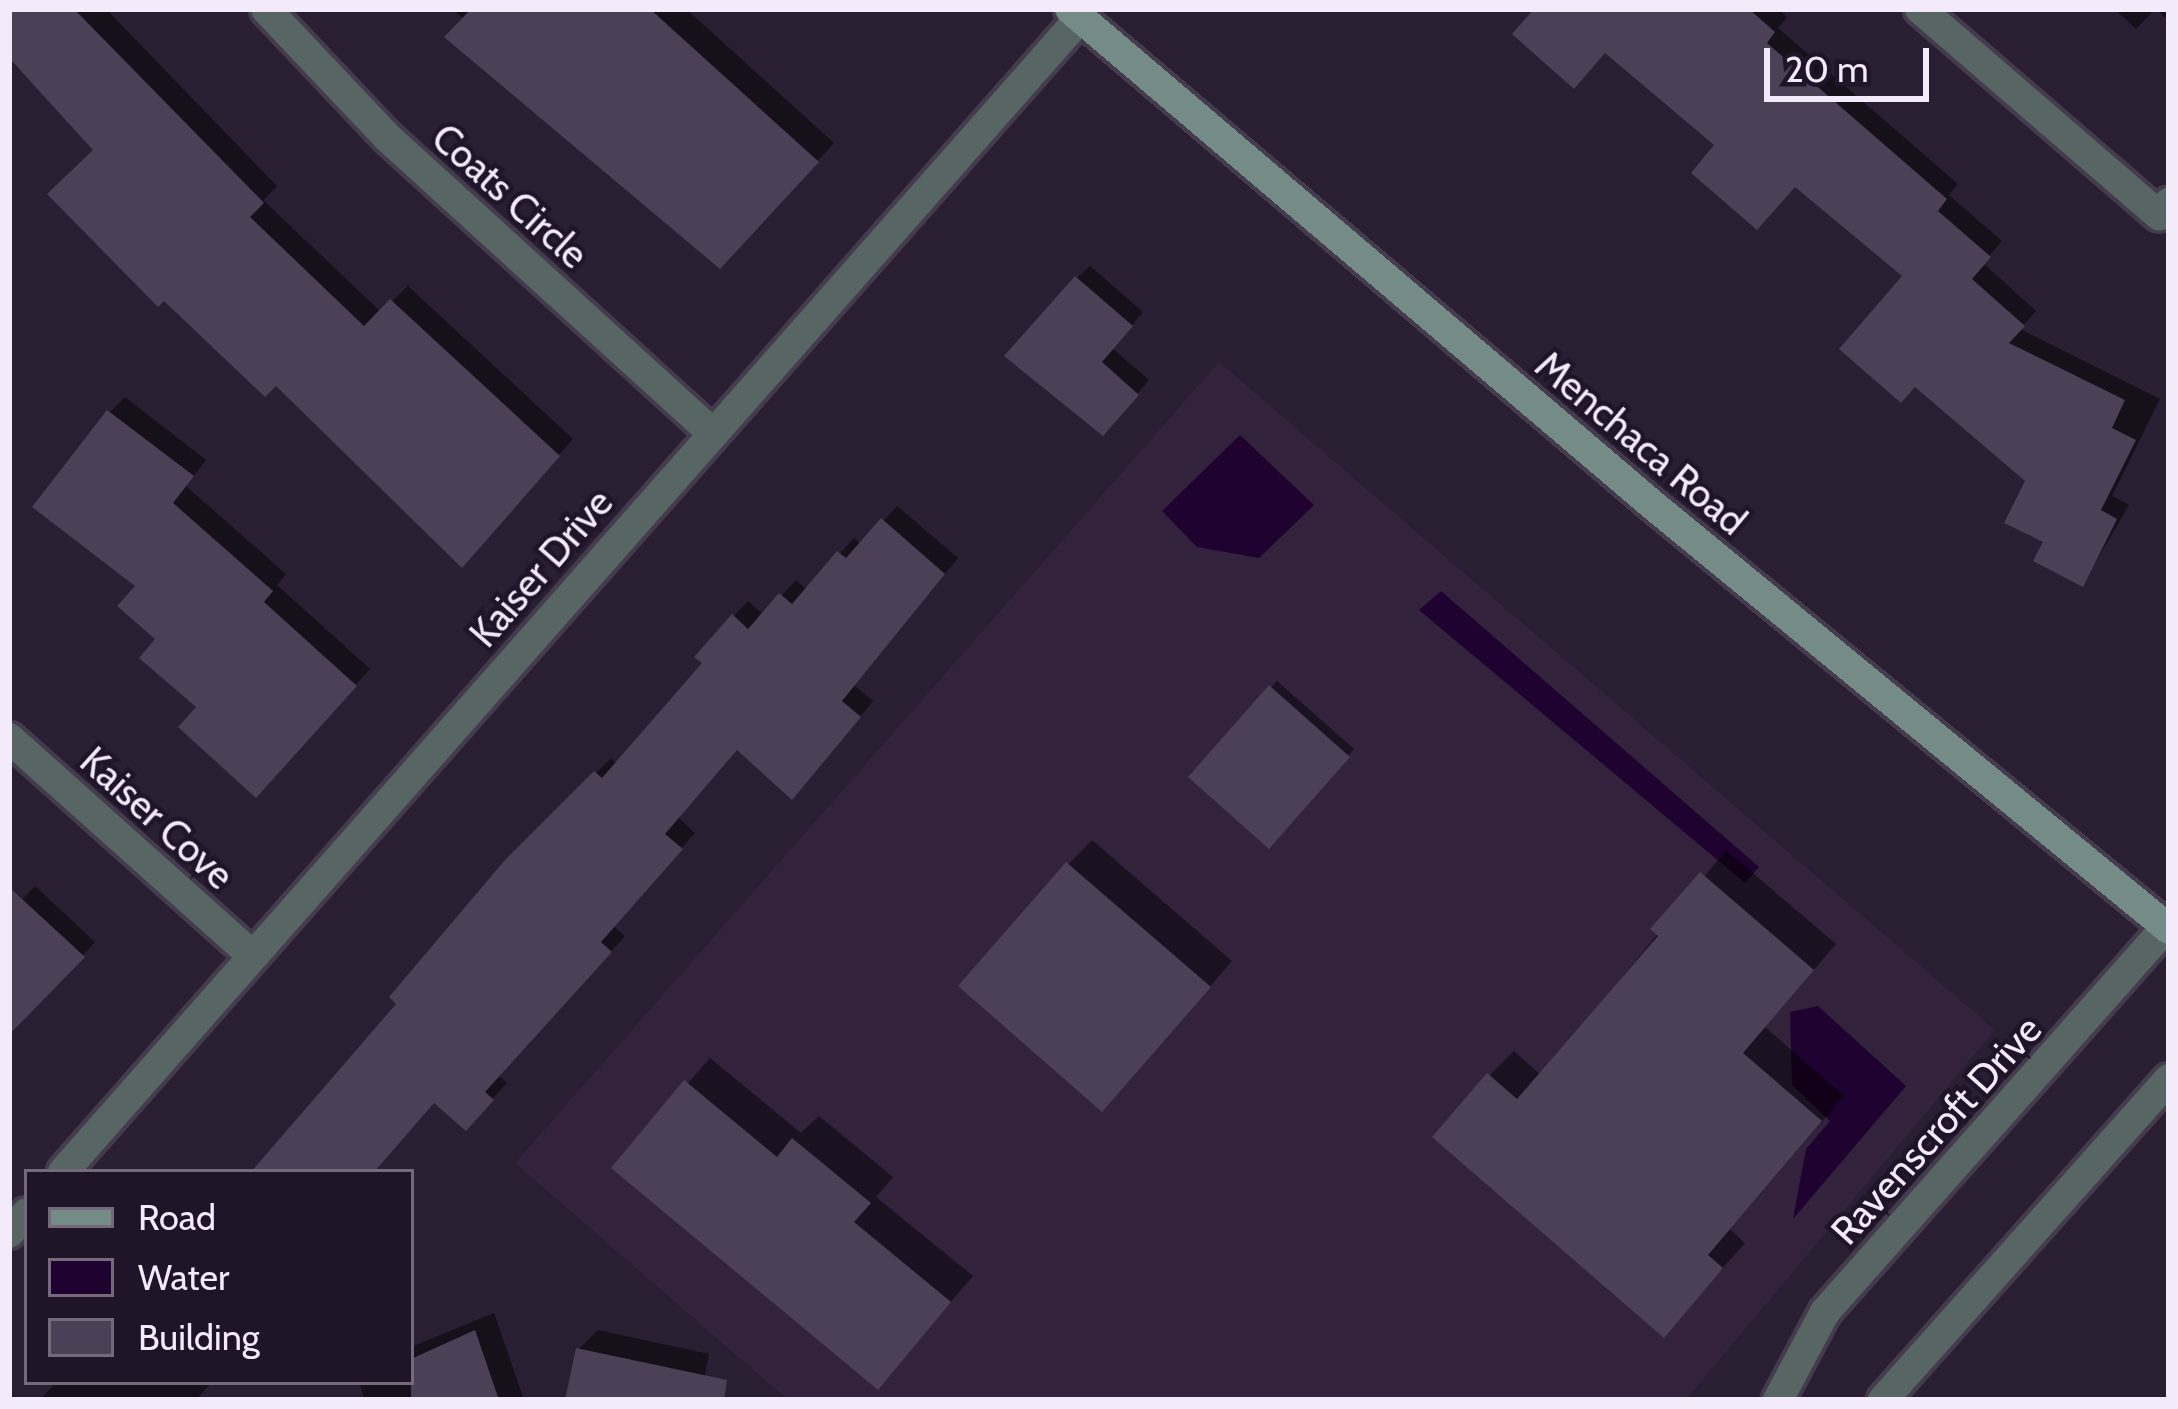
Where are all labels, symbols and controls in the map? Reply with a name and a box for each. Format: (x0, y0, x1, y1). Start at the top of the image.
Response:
scale bar (1770, 24, 1935, 98)
text: 20 m (1785, 47, 1869, 91)
street label: Coats Circle (423, 114, 597, 278)
street label: Menchaca Road (1526, 341, 1756, 545)
street label: Kaiser Drive (460, 480, 622, 656)
street label: Kaiser Cove (71, 737, 243, 899)
street label: Ravenscroft Drive (1821, 1006, 2051, 1254)
legend (24, 1169, 414, 1385)
text: Road (138, 1195, 216, 1239)
text: Water (138, 1255, 229, 1299)
text: Building (138, 1315, 260, 1359)

